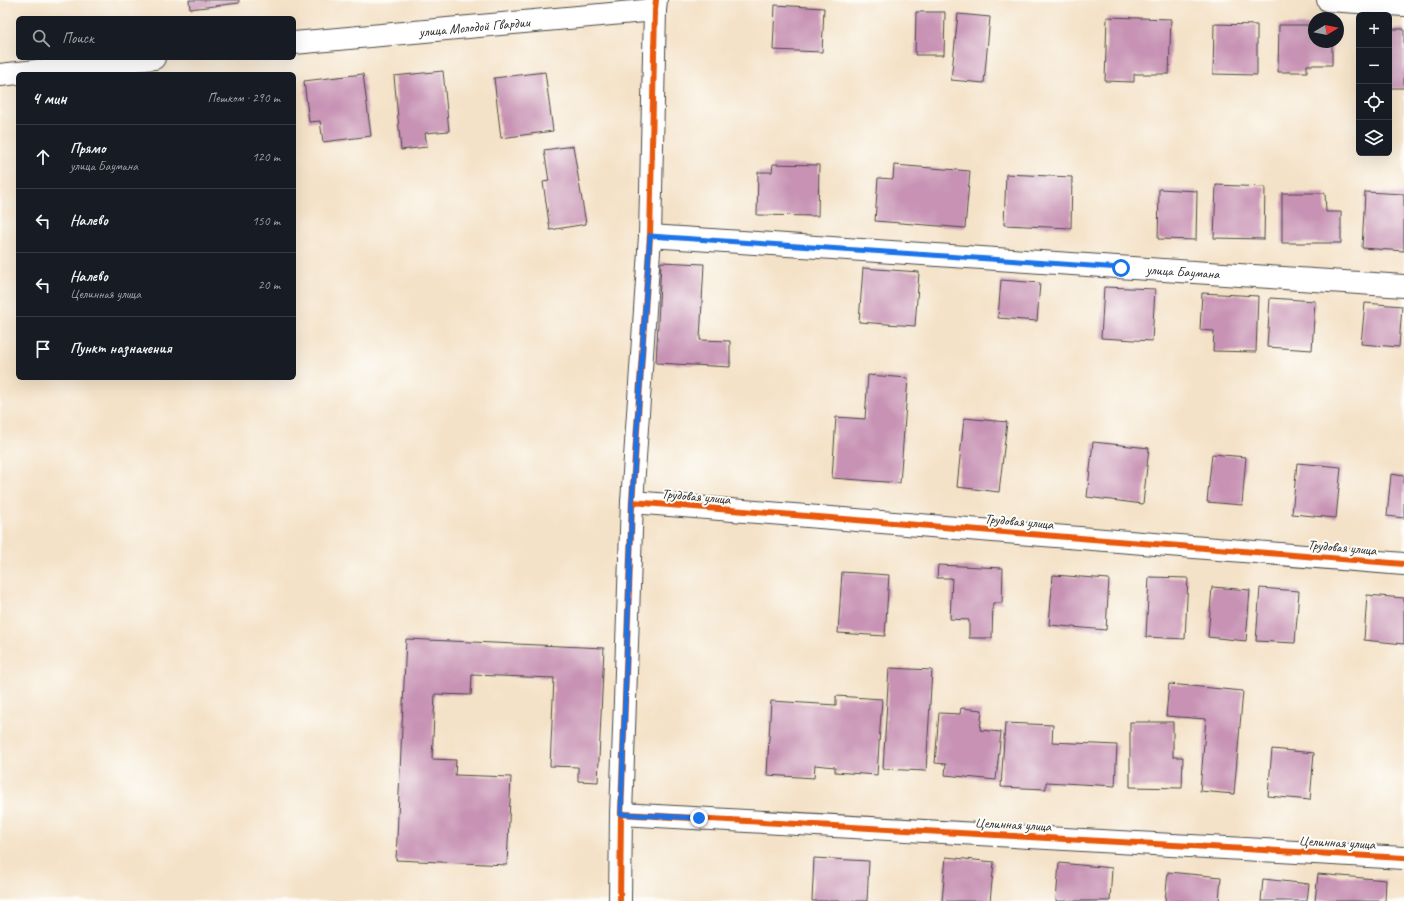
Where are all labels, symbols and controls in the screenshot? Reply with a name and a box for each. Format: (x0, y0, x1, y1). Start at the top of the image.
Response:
north arrow (1308, 12, 1344, 48)
map controls (1356, 12, 1392, 156)
button: + (1356, 12, 1392, 48)
street label: улица Молодой Гвардии (417, 13, 532, 41)
search box (16, 16, 296, 60)
icon: search (30, 27, 52, 49)
text: Поиск (62, 29, 94, 48)
button: − (1356, 48, 1392, 84)
button: locate (1356, 84, 1392, 120)
text: 4 мин (32, 88, 67, 109)
text: Пешком · 290 m (207, 90, 280, 106)
button: layers (1356, 120, 1392, 156)
text: Прямо (70, 139, 106, 158)
icon: ahead (32, 146, 54, 168)
text: 120 m (252, 149, 280, 165)
text: улица Баумана (70, 158, 138, 174)
icon: left (32, 210, 54, 232)
text: Налево (70, 211, 108, 230)
text: 150 m (252, 213, 280, 229)
route start (1112, 259, 1130, 277)
street label: улица Баумана (1145, 261, 1221, 283)
text: Налево (70, 267, 108, 286)
icon: left (32, 274, 54, 296)
text: 20 m (258, 277, 280, 293)
text: Целинная улица (70, 286, 141, 302)
icon: arrive (32, 338, 54, 360)
text: Пункт назначения (70, 339, 172, 358)
street label: Трудовая улица (661, 485, 732, 508)
street label: Трудовая улица (984, 510, 1055, 533)
street label: Трудовая улица (1307, 536, 1378, 559)
route end (690, 809, 708, 827)
street label: Целинная улица (974, 814, 1052, 835)
street label: Целинная улица (1298, 832, 1376, 853)

